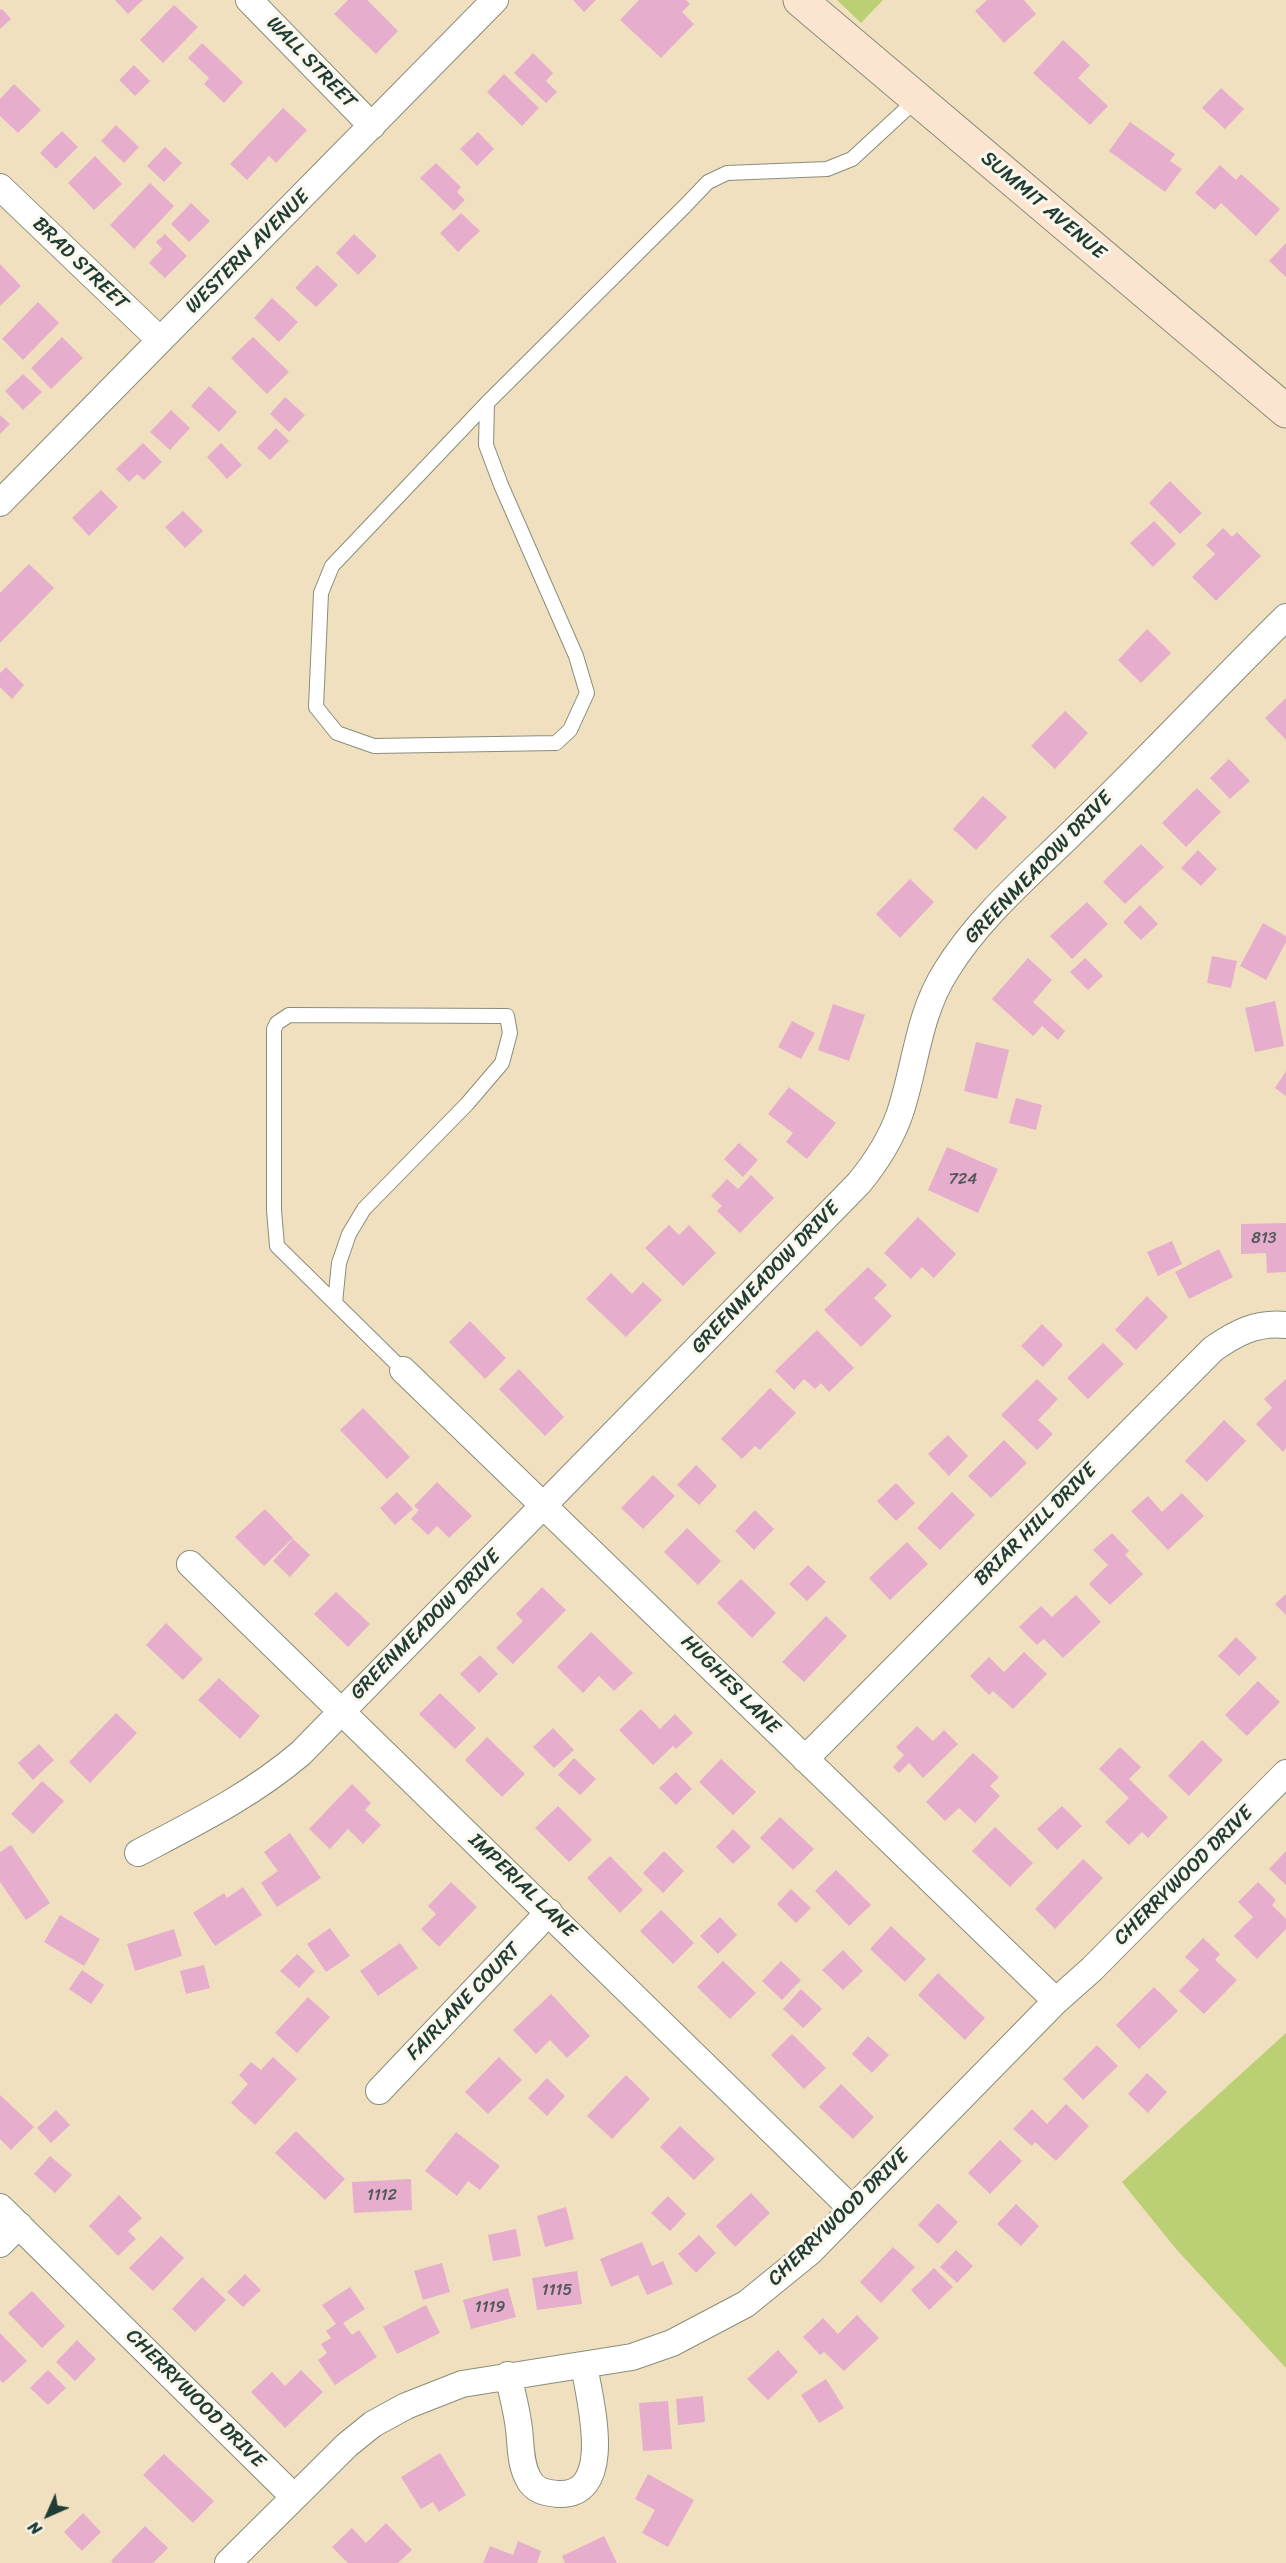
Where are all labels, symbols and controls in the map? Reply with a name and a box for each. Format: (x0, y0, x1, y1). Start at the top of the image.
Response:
street label: WALL STREET (261, 12, 361, 114)
street label: SUMMIT AVENUE (976, 147, 1110, 265)
street label: WESTERN AVENUE (181, 185, 315, 319)
street label: BRAD STREET (27, 212, 133, 316)
street label: GREENMEADOW DRIVE (960, 787, 1118, 949)
house number: 724 (949, 1170, 977, 1190)
street label: GREENMEADOW DRIVE (687, 1197, 845, 1359)
house number: 813 (1251, 1229, 1277, 1249)
street label: BRIAR HILL DRIVE (970, 1459, 1102, 1591)
street label: GREENMEADOW DRIVE (346, 1545, 506, 1705)
street label: HUGHES LANE (675, 1630, 785, 1740)
street label: CHERRYWOOD DRIVE (1109, 1801, 1259, 1951)
street label: IMPERIAL LANE (463, 1829, 581, 1943)
street label: FAIRLANE COURT (402, 1938, 526, 2066)
street label: CHERRYWOOD DRIVE (763, 2144, 915, 2292)
house number: 1112 (367, 2186, 397, 2206)
house number: 1115 (542, 2281, 572, 2301)
house number: 1119 (475, 2298, 505, 2318)
street label: CHERRYWOOD DRIVE (120, 2324, 270, 2474)
north arrow (18, 2485, 78, 2545)
text: N (21, 2514, 49, 2542)

